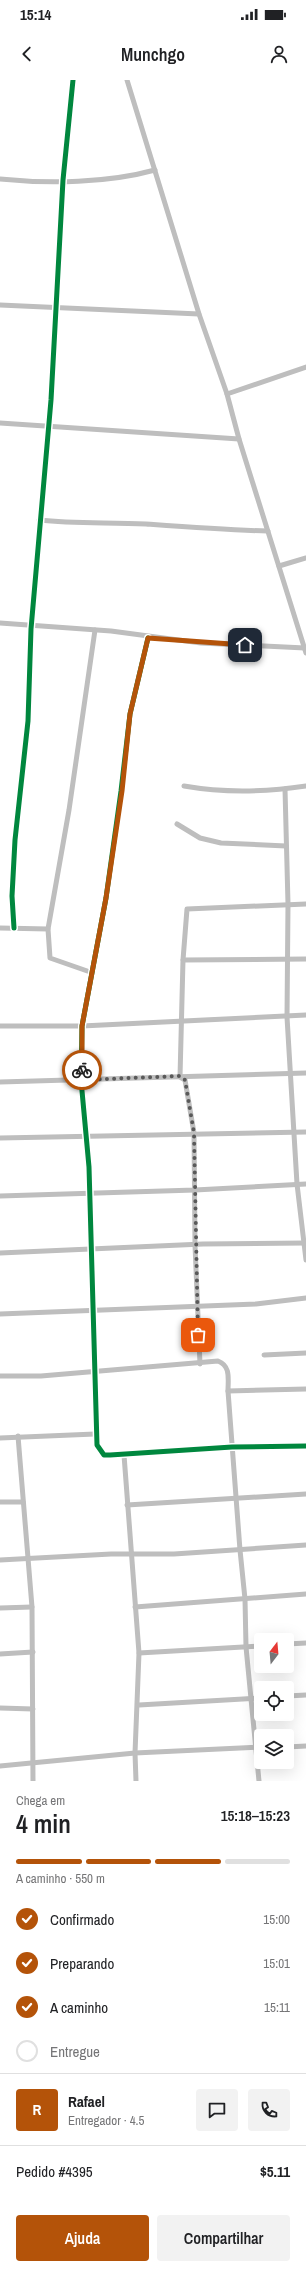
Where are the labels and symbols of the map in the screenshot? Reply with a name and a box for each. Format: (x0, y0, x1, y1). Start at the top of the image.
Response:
pin (228, 628, 262, 662)
courier (62, 1050, 102, 1090)
pin (181, 1318, 215, 1352)
north arrow (254, 1633, 294, 1673)

